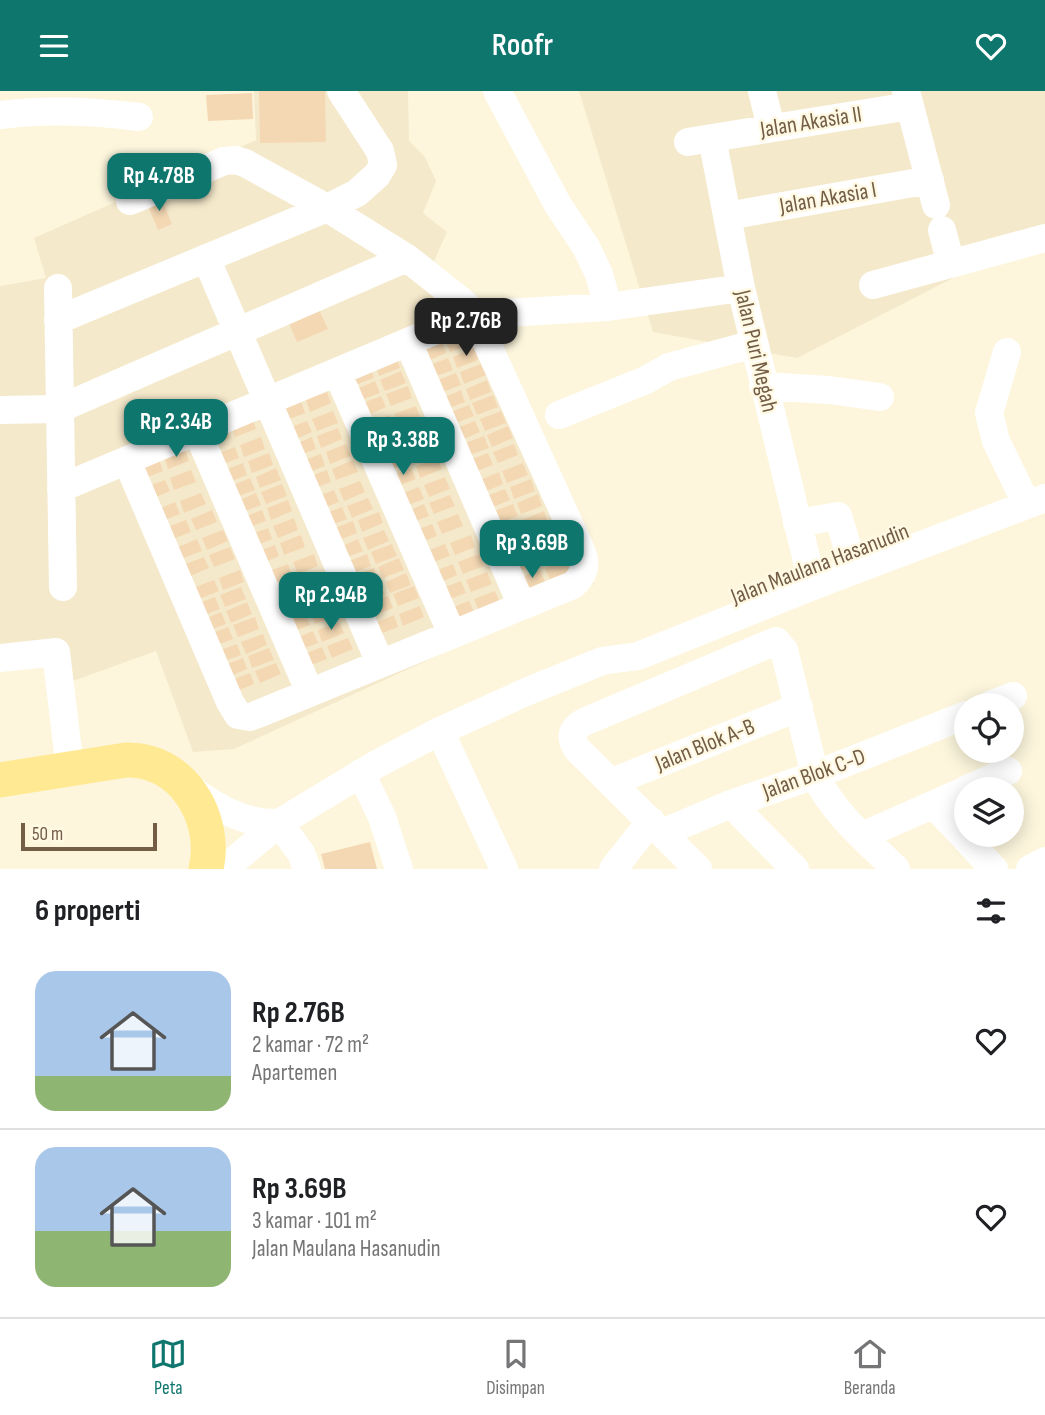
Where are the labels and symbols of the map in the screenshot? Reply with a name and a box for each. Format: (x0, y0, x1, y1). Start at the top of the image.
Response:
street label: Jalan Akasia II (757, 100, 864, 144)
pin: Rp 4.78B (87, 153, 231, 213)
street label: Jalan Akasia I (776, 176, 879, 220)
street label: Jalan Puri Megah (728, 286, 784, 415)
pin: Rp 2.76B (394, 299, 538, 358)
pin: Rp 2.34B (104, 399, 248, 459)
pin: Rp 3.38B (331, 417, 475, 477)
street label: Jalan Maulana Hasanudin (726, 517, 913, 611)
pin: Rp 3.69B (460, 521, 604, 580)
pin: Rp 2.94B (259, 573, 403, 632)
street label: Jalan Blok A-B (650, 712, 759, 778)
street label: Jalan Blok C-D (758, 742, 869, 806)
scale bar (21, 820, 158, 852)

